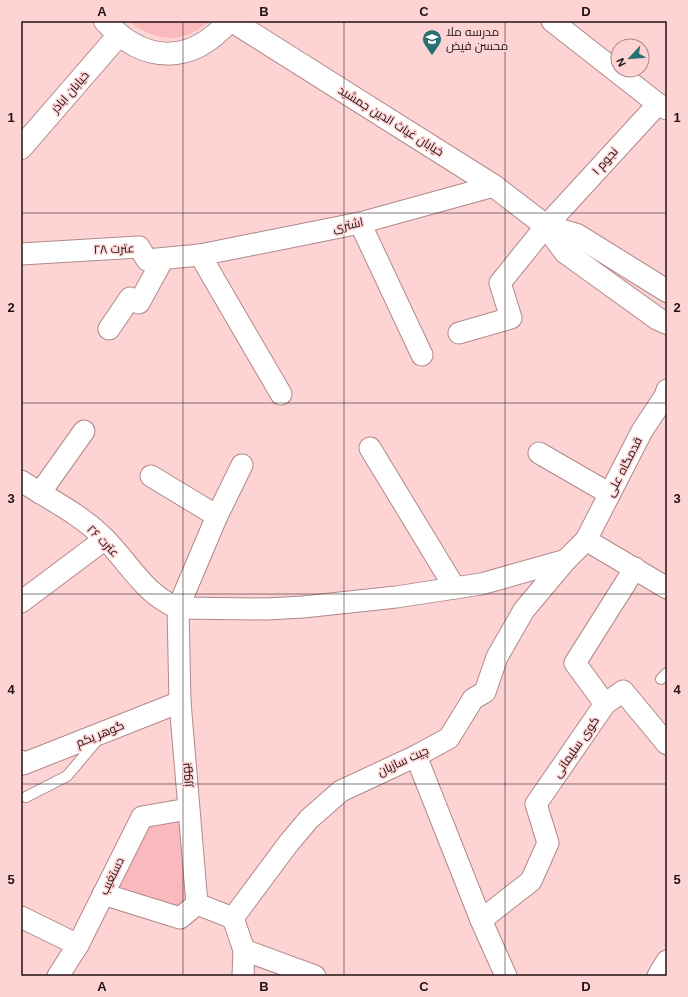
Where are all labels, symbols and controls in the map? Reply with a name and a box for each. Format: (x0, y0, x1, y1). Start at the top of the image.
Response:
text: A (97, 4, 107, 19)
text: B (259, 4, 269, 19)
text: C (419, 4, 429, 19)
text: D (581, 4, 591, 19)
place label: مدرسه ملا محسن فیض (446, 25, 508, 53)
school or university icon: مدرسه ملا محسن فیض (421, 28, 443, 56)
north arrow (610, 38, 650, 78)
text: N (614, 56, 628, 69)
street label: خیابان اباذر (47, 68, 92, 116)
street label: خیابان غیاث الدین جمشید (336, 83, 446, 159)
text: 1 (7, 110, 15, 125)
text: 1 (673, 110, 681, 125)
street label: نجوم ۱ (589, 144, 622, 178)
street label: اشتری (331, 215, 365, 235)
street label: عترت ۲۸ (93, 241, 135, 257)
text: 2 (7, 300, 15, 315)
text: 2 (673, 300, 681, 315)
street label: قدمگاه علی (603, 435, 645, 499)
text: 3 (7, 491, 15, 506)
text: 3 (673, 491, 681, 506)
street label: عترت ۲۶ (84, 522, 122, 560)
text: 4 (7, 682, 15, 697)
text: 4 (673, 682, 681, 697)
street label: کوی سلیمانی (550, 714, 602, 780)
street label: گوهر یکم (74, 718, 126, 751)
street label: چیت سازیان (375, 743, 432, 781)
street label: بهورز (178, 762, 194, 789)
street label: دستغیب (97, 855, 127, 897)
text: 5 (7, 872, 15, 887)
text: 5 (673, 872, 681, 887)
text: A (97, 979, 107, 994)
text: B (259, 979, 269, 994)
text: C (419, 979, 429, 994)
text: D (581, 979, 591, 994)

